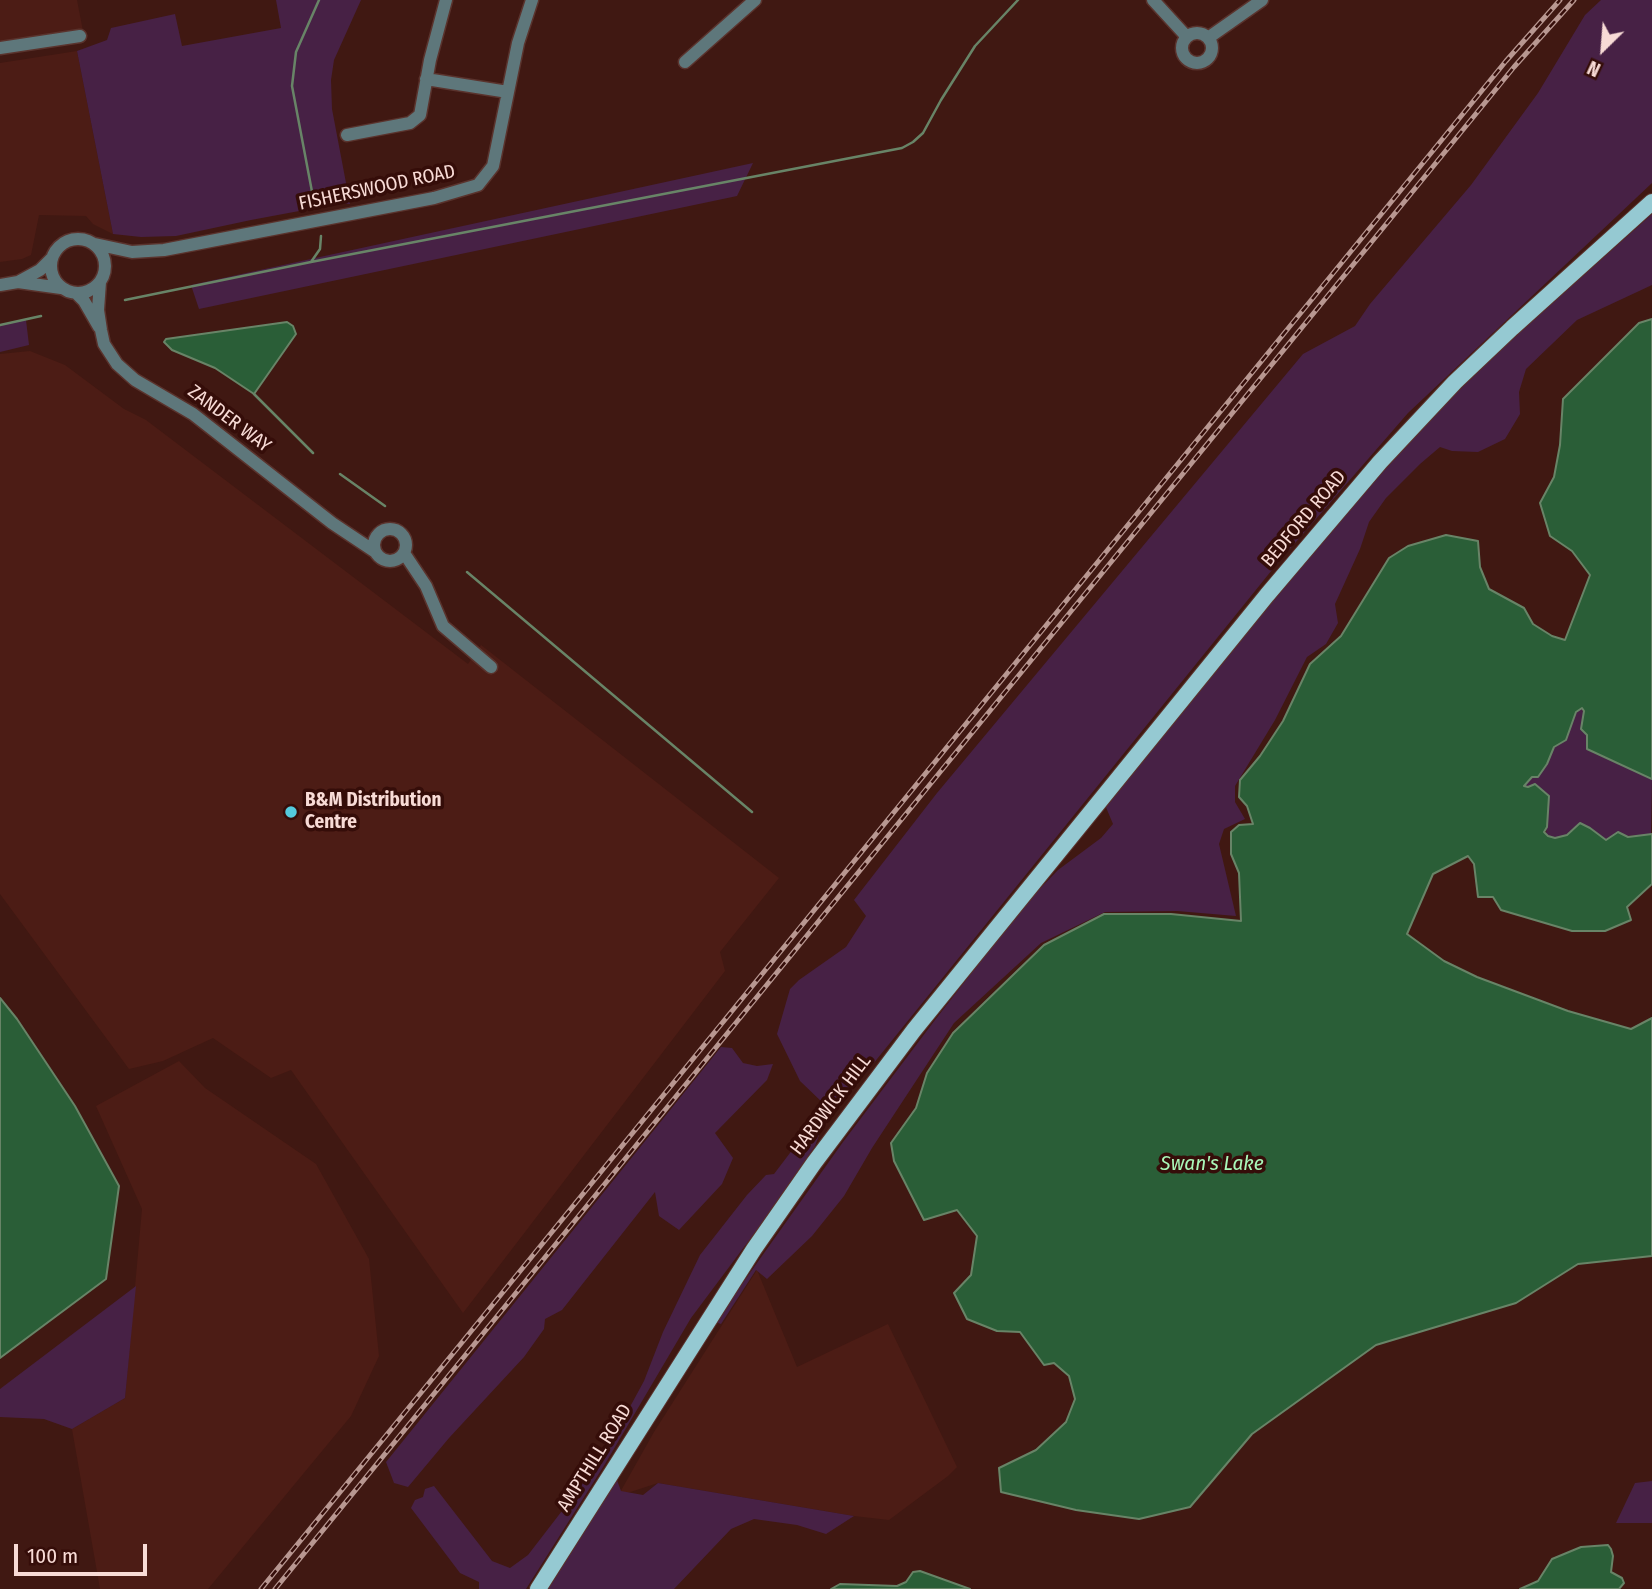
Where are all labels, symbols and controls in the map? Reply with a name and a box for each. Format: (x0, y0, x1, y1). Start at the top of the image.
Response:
north arrow (1568, 14, 1638, 84)
text: N (1584, 56, 1604, 81)
street label: FISHERSWOOD ROAD (297, 160, 457, 216)
street label: ZANDER WAY (183, 380, 275, 458)
street label: BEDFORD ROAD (1257, 466, 1351, 572)
place label: B&M Distribution Centre (305, 790, 441, 834)
marker: B&M Distribution Centre (283, 804, 299, 820)
street label: HARDWICK HILL (786, 1050, 876, 1160)
water label: Swan's Lake (1160, 1151, 1264, 1177)
street label: AMPTHILL ROAD (553, 1400, 637, 1516)
scale bar (18, 1530, 150, 1574)
text: 100 m (27, 1543, 78, 1569)

